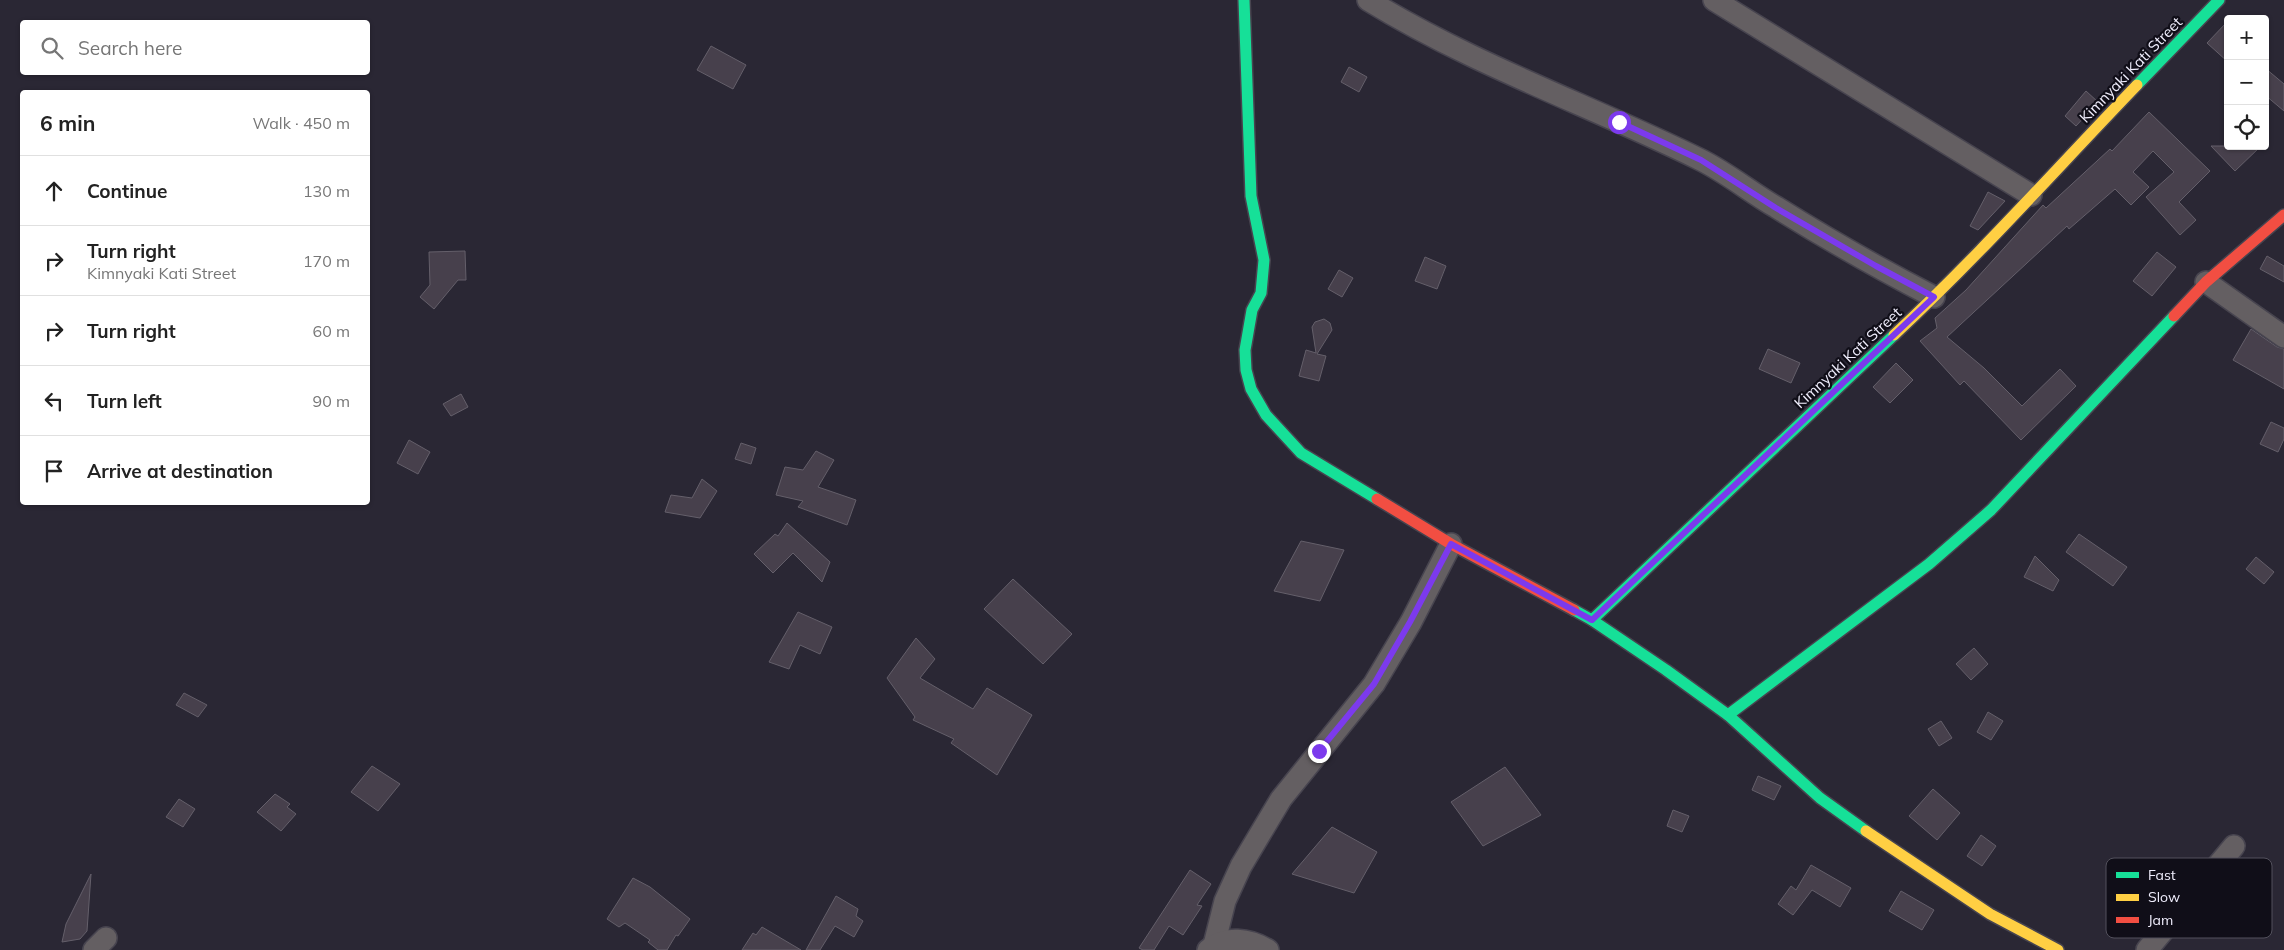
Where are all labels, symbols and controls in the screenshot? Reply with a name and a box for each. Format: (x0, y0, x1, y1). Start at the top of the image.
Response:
street label: Kimnyaki Kati Street (2075, 13, 2186, 127)
map controls (2224, 15, 2269, 150)
button: + (2224, 15, 2269, 60)
search box (20, 20, 370, 75)
icon: search (38, 34, 66, 62)
text: Search here (78, 36, 182, 60)
button: − (2224, 60, 2269, 105)
button: locate (2224, 105, 2269, 150)
text: 6 min (40, 110, 95, 136)
route start (1608, 111, 1631, 134)
text: Walk · 450 m (252, 113, 350, 133)
icon: ahead (40, 177, 68, 205)
text: Continue (87, 179, 167, 203)
text: 130 m (303, 181, 350, 201)
text: Turn right (87, 239, 176, 263)
icon: right (40, 247, 68, 275)
text: 170 m (303, 251, 350, 271)
text: Kimnyaki Kati Street (87, 263, 236, 283)
street label: Kimnyaki Kati Street (1790, 303, 1905, 412)
icon: right (40, 317, 68, 345)
text: Turn right (87, 319, 176, 343)
text: 60 m (313, 321, 350, 341)
icon: left (40, 387, 68, 415)
text: Turn left (87, 389, 162, 413)
text: 90 m (313, 391, 350, 411)
icon: arrive (40, 457, 68, 485)
text: Arrive at destination (87, 459, 273, 483)
route end (1308, 740, 1331, 763)
legend (2106, 858, 2272, 938)
text: Fast (2148, 866, 2176, 884)
text: Slow (2148, 888, 2180, 906)
text: Jam (2148, 911, 2173, 929)

